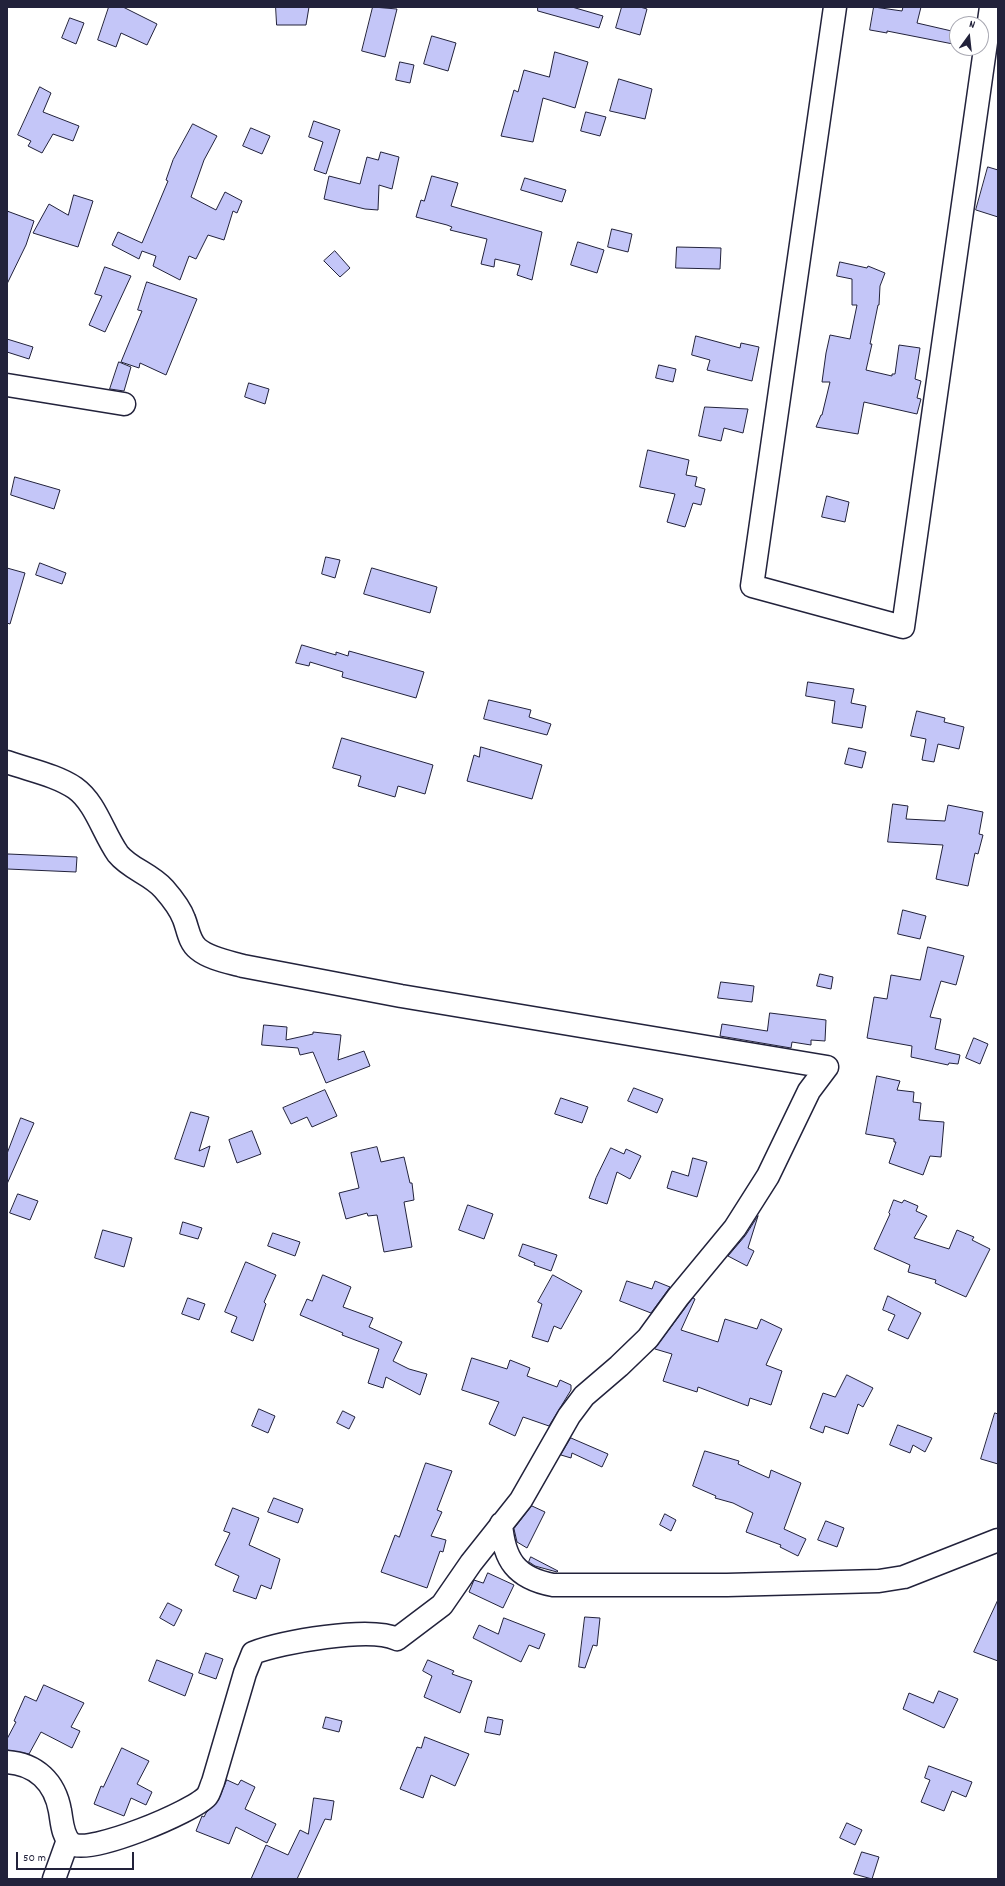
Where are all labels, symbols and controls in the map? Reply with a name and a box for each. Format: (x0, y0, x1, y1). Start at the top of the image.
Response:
north arrow (949, 16, 989, 56)
text: N (967, 17, 977, 34)
scale bar (18, 1844, 136, 1870)
text: 50 m (23, 1850, 46, 1867)

